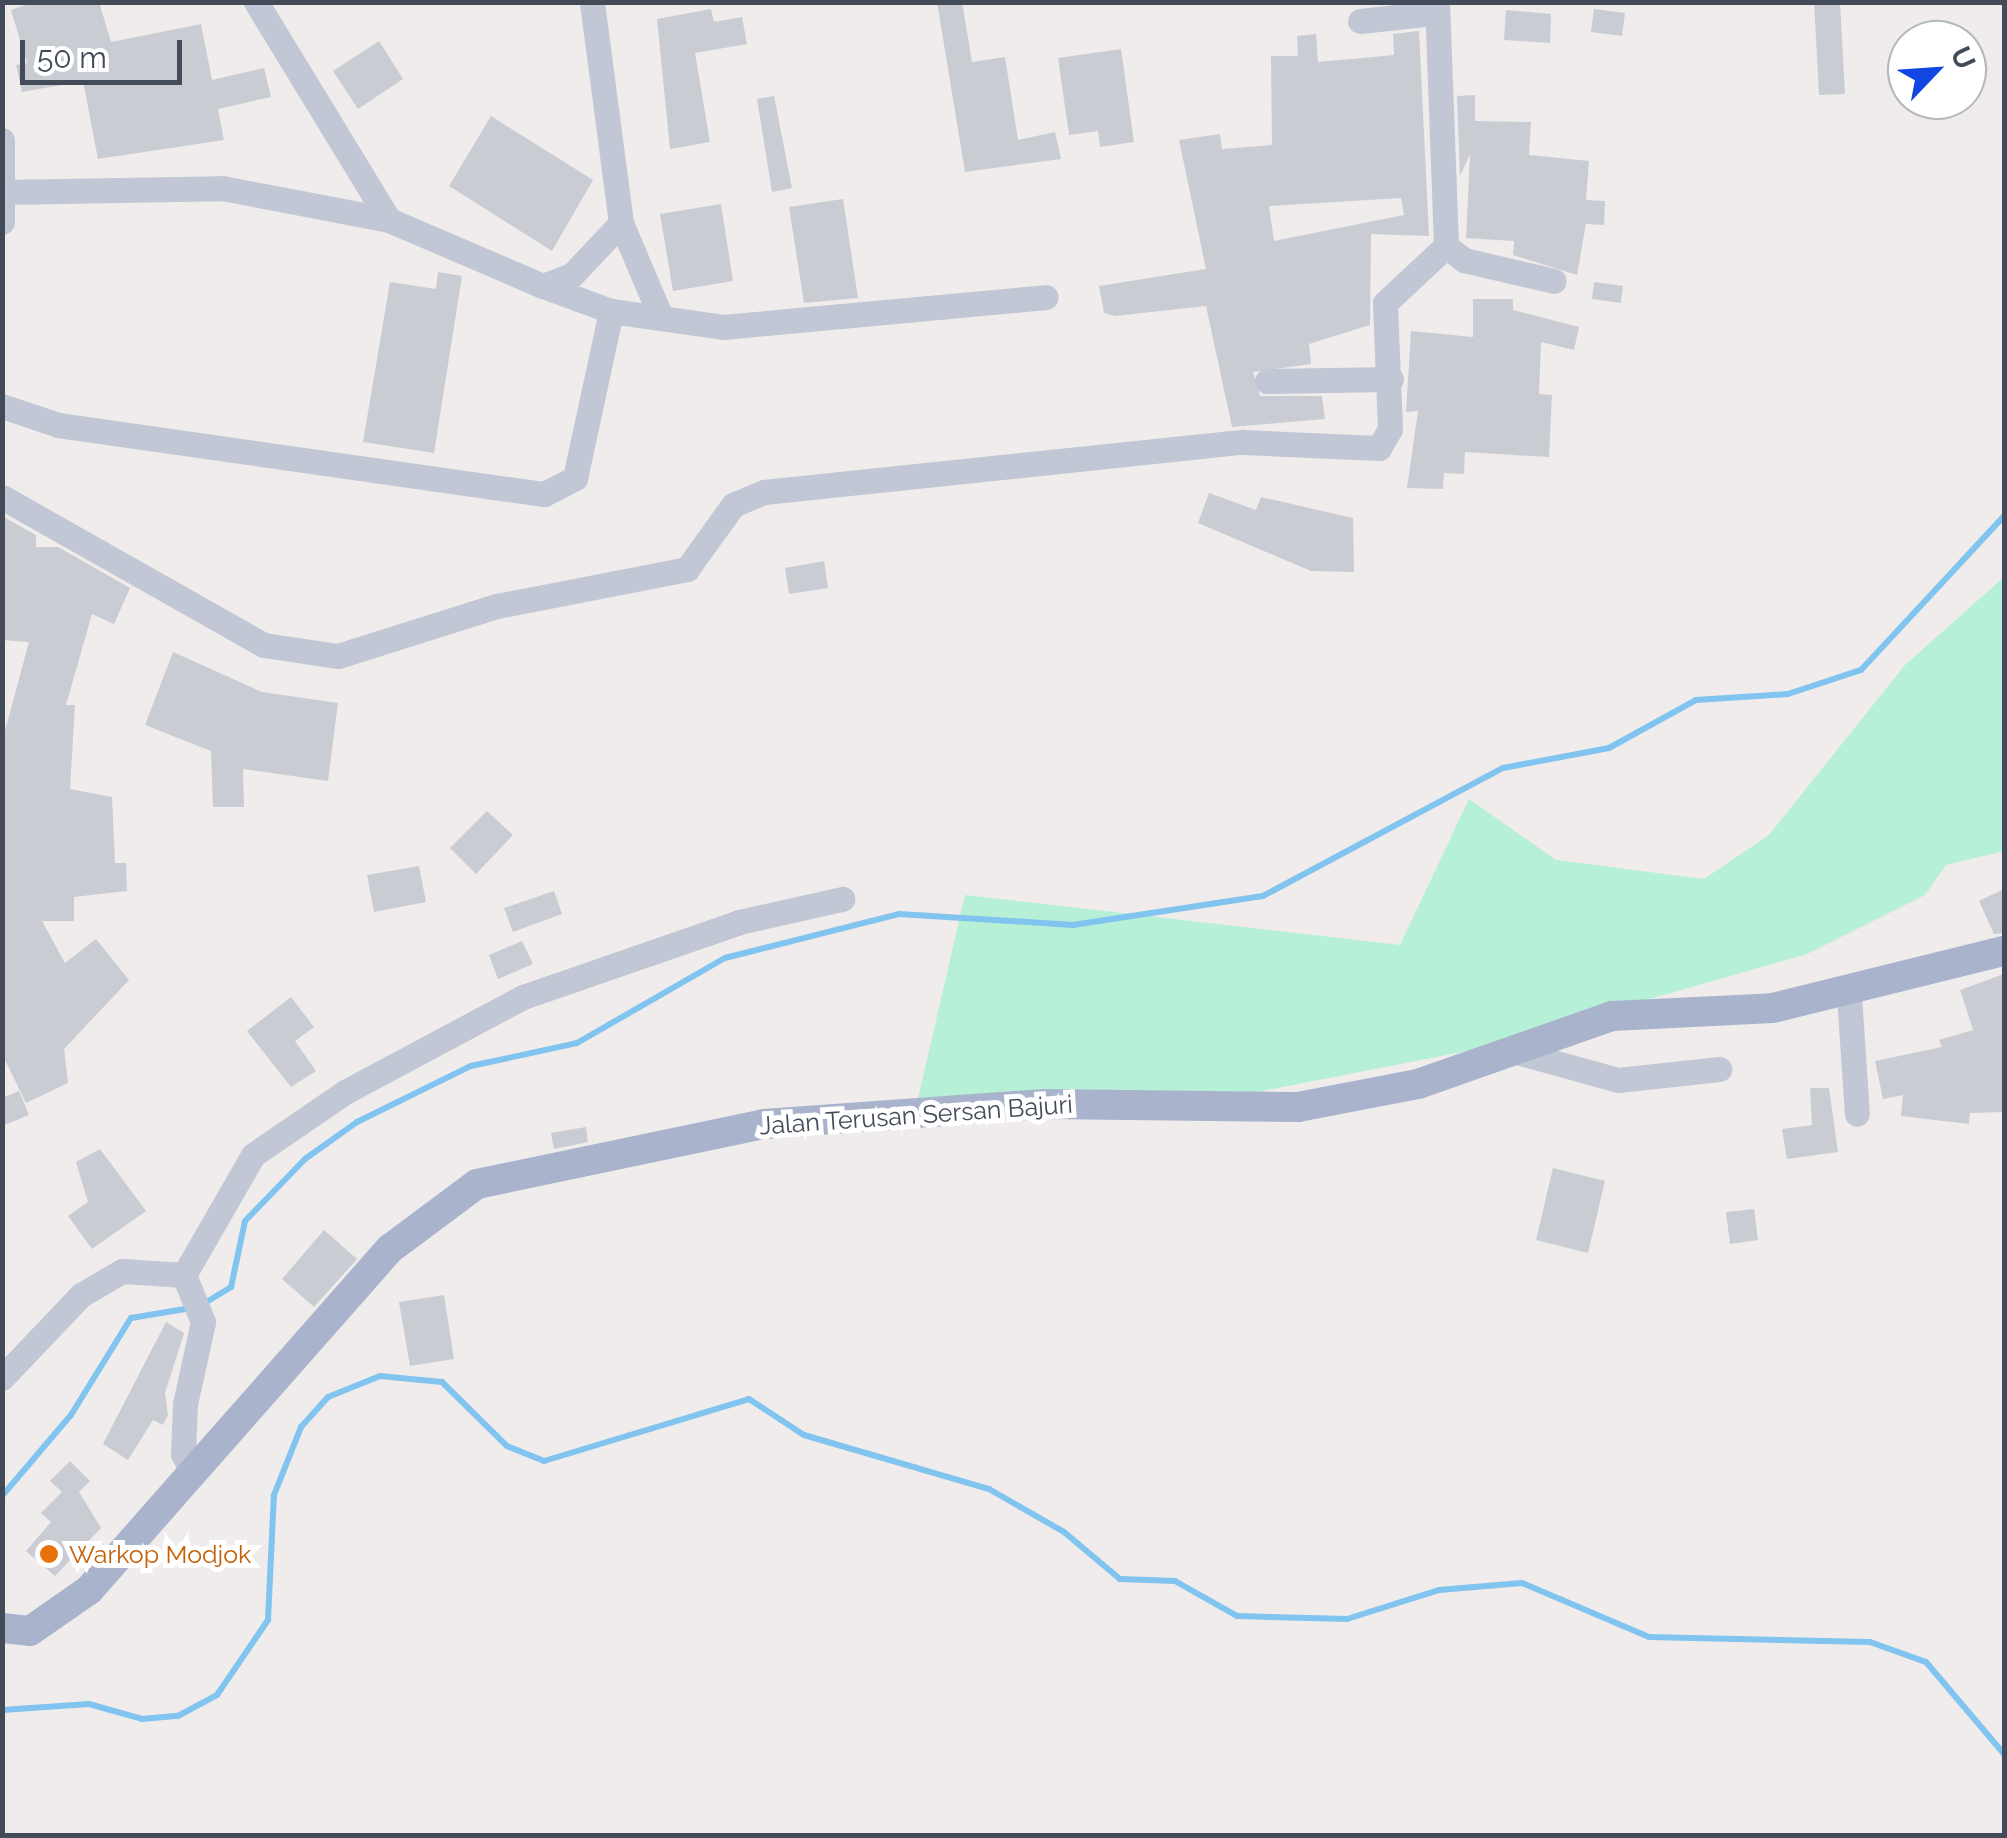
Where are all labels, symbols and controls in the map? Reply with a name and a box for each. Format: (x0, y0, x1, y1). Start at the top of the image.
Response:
scale bar (25, 20, 188, 82)
north arrow (1887, 20, 1987, 120)
text: 50 m (37, 40, 107, 75)
text: U (1943, 41, 1982, 74)
street label: Jalan Terusan Sersan Bajuri (758, 1089, 1074, 1141)
place label: Warkop Modjok (69, 1539, 251, 1569)
marker: Warkop Modjok (38, 1543, 60, 1565)

